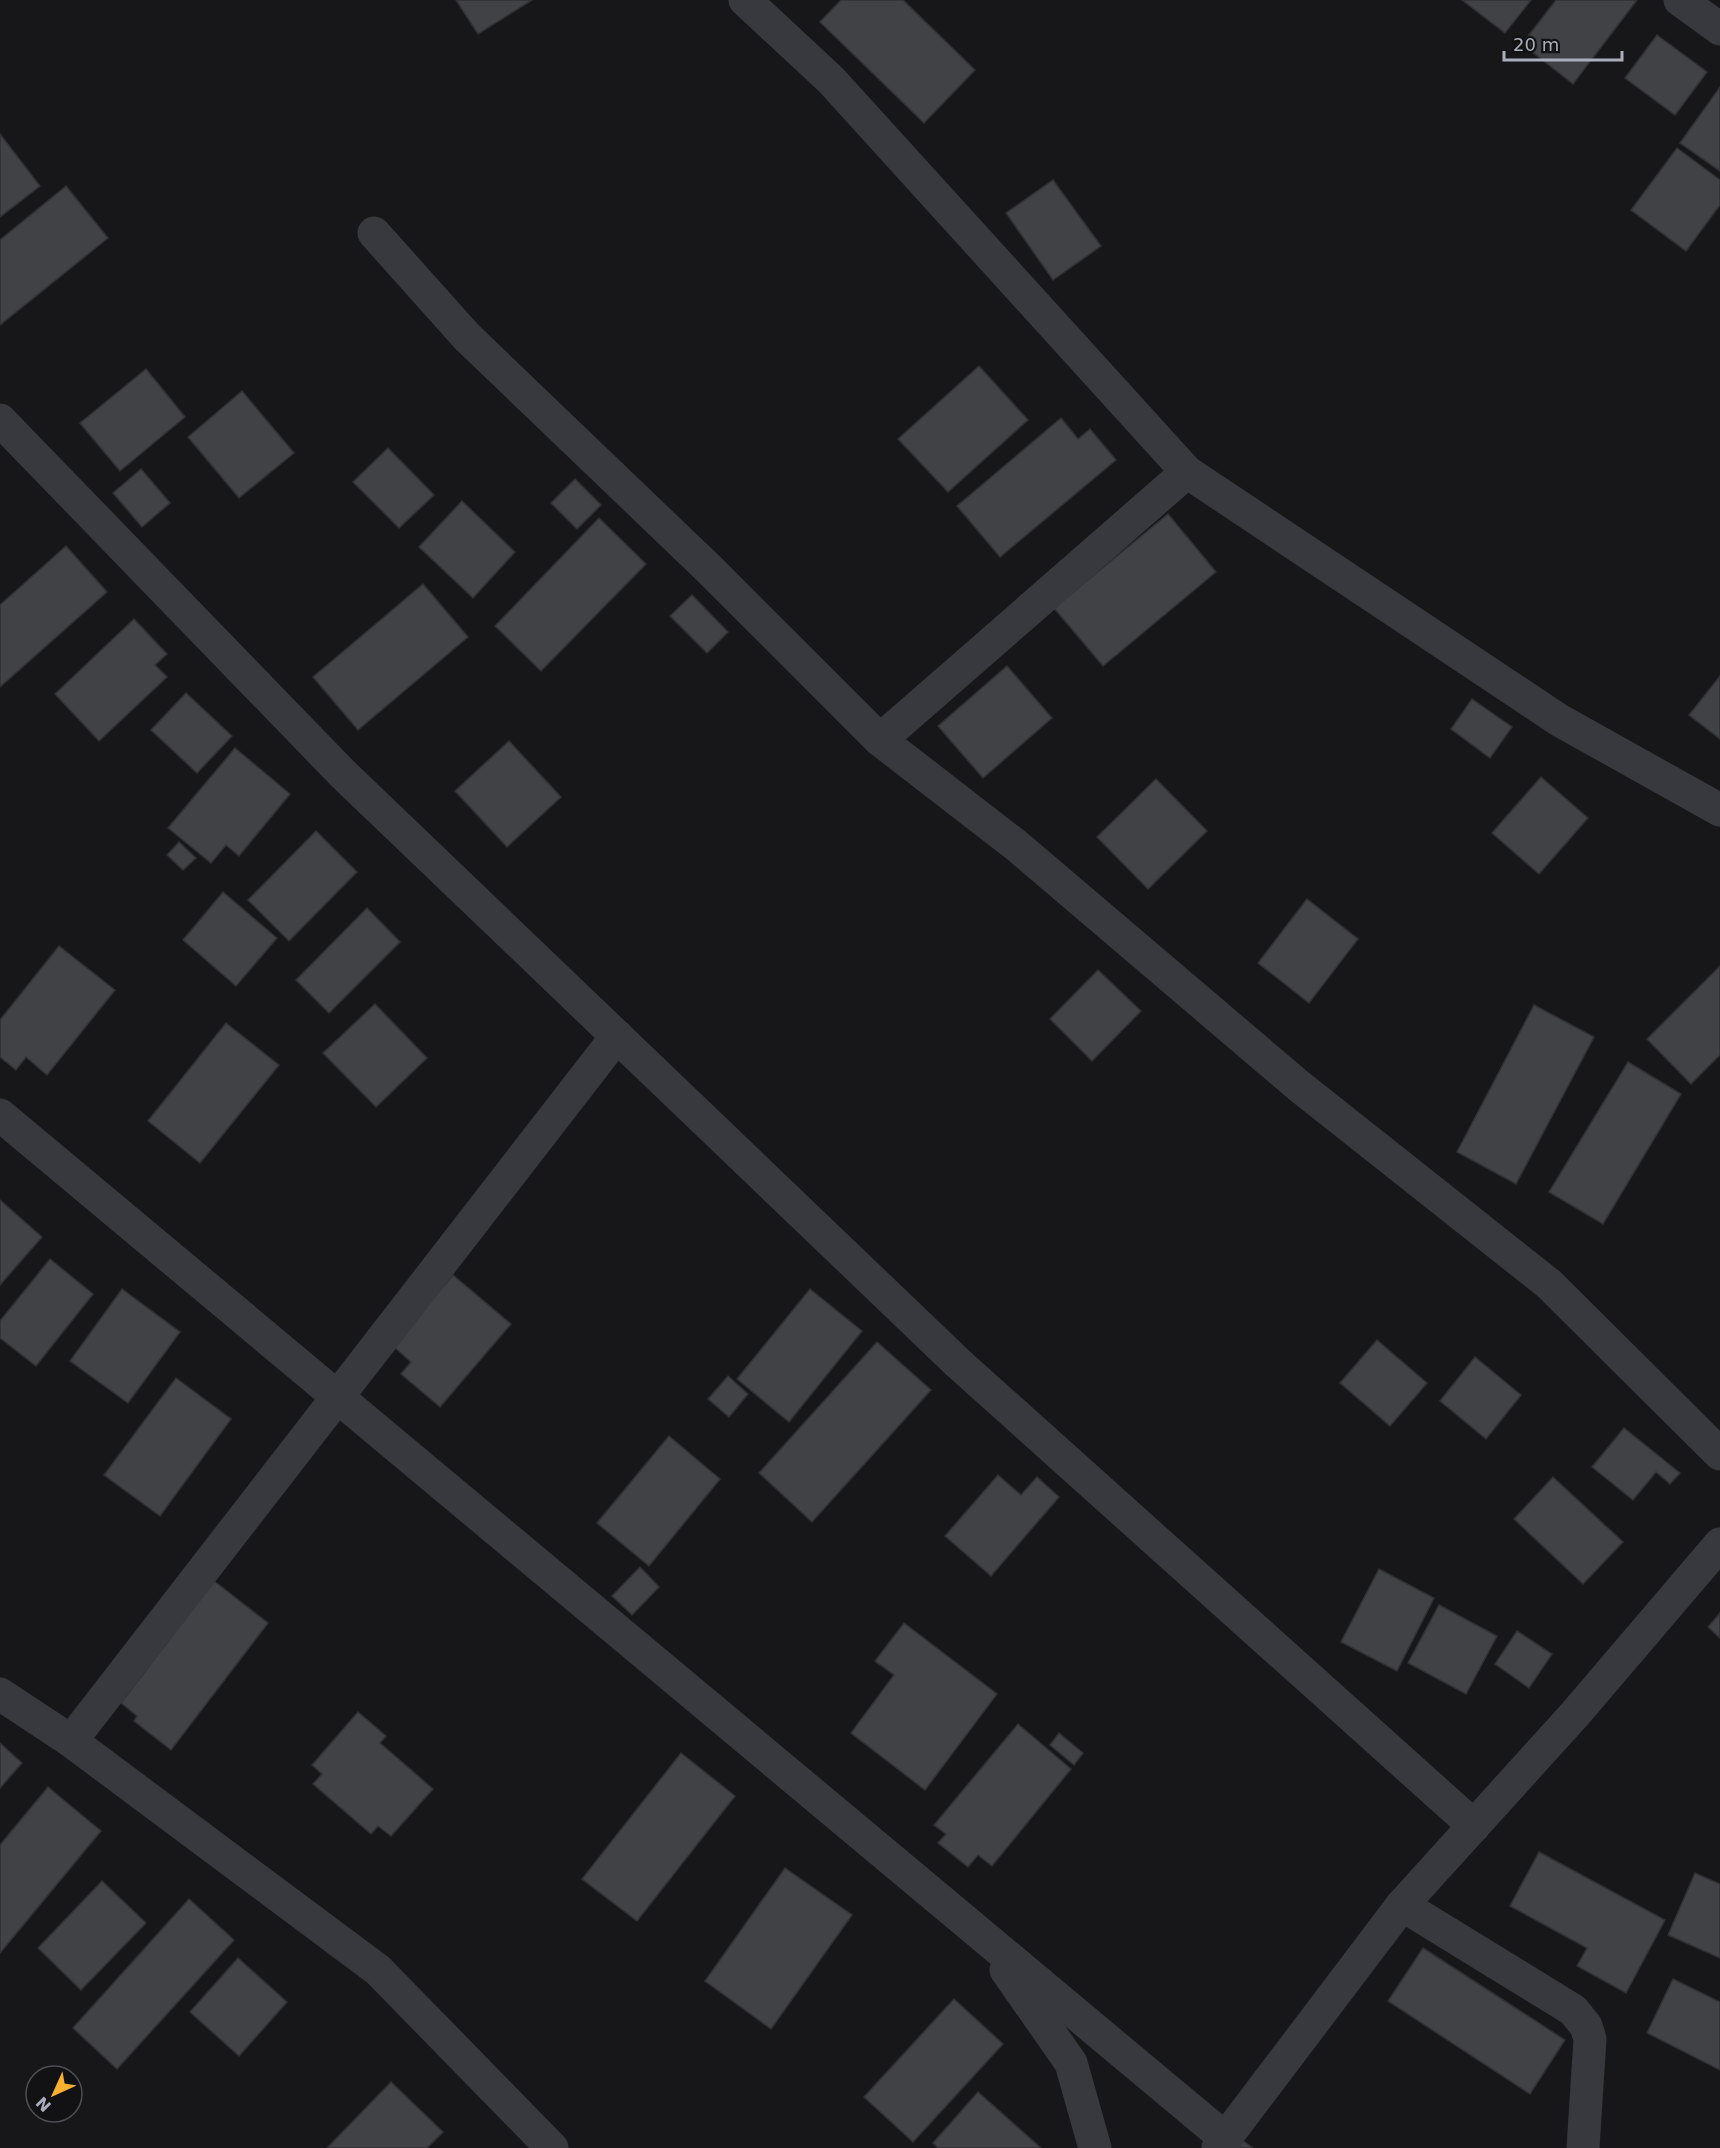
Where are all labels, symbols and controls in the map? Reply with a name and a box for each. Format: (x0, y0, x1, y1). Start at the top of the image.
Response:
scale bar (1504, 24, 1622, 62)
text: 20 m (1513, 34, 1559, 55)
north arrow (24, 2064, 84, 2124)
text: N (32, 2093, 55, 2116)

